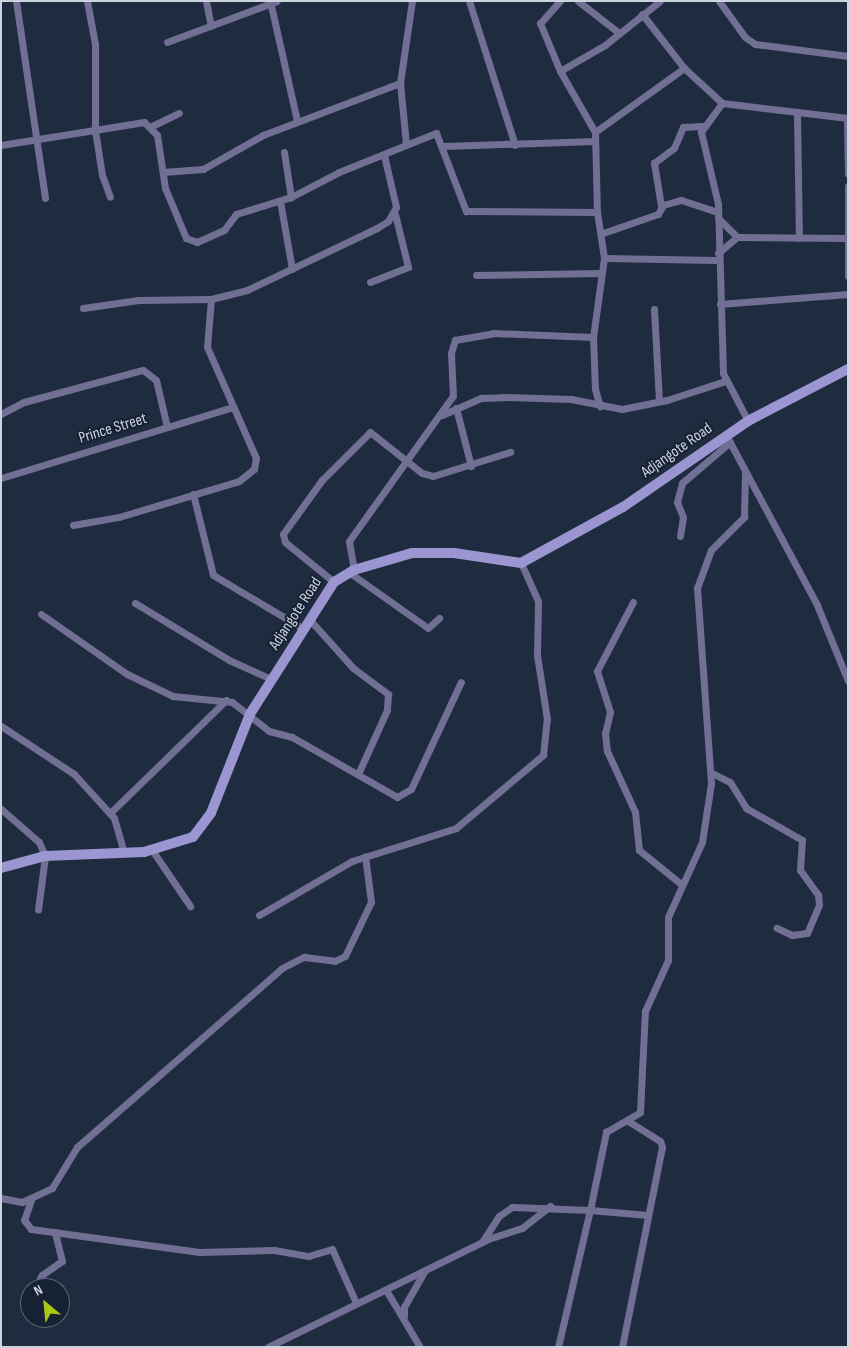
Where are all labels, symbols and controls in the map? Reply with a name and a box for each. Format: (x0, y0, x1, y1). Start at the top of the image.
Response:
street label: Prince Street (77, 410, 149, 448)
street label: Adjangote Road (638, 419, 716, 483)
street label: Adjangote Road (265, 574, 327, 654)
north arrow (20, 1278, 70, 1328)
text: N (31, 1281, 45, 1299)

